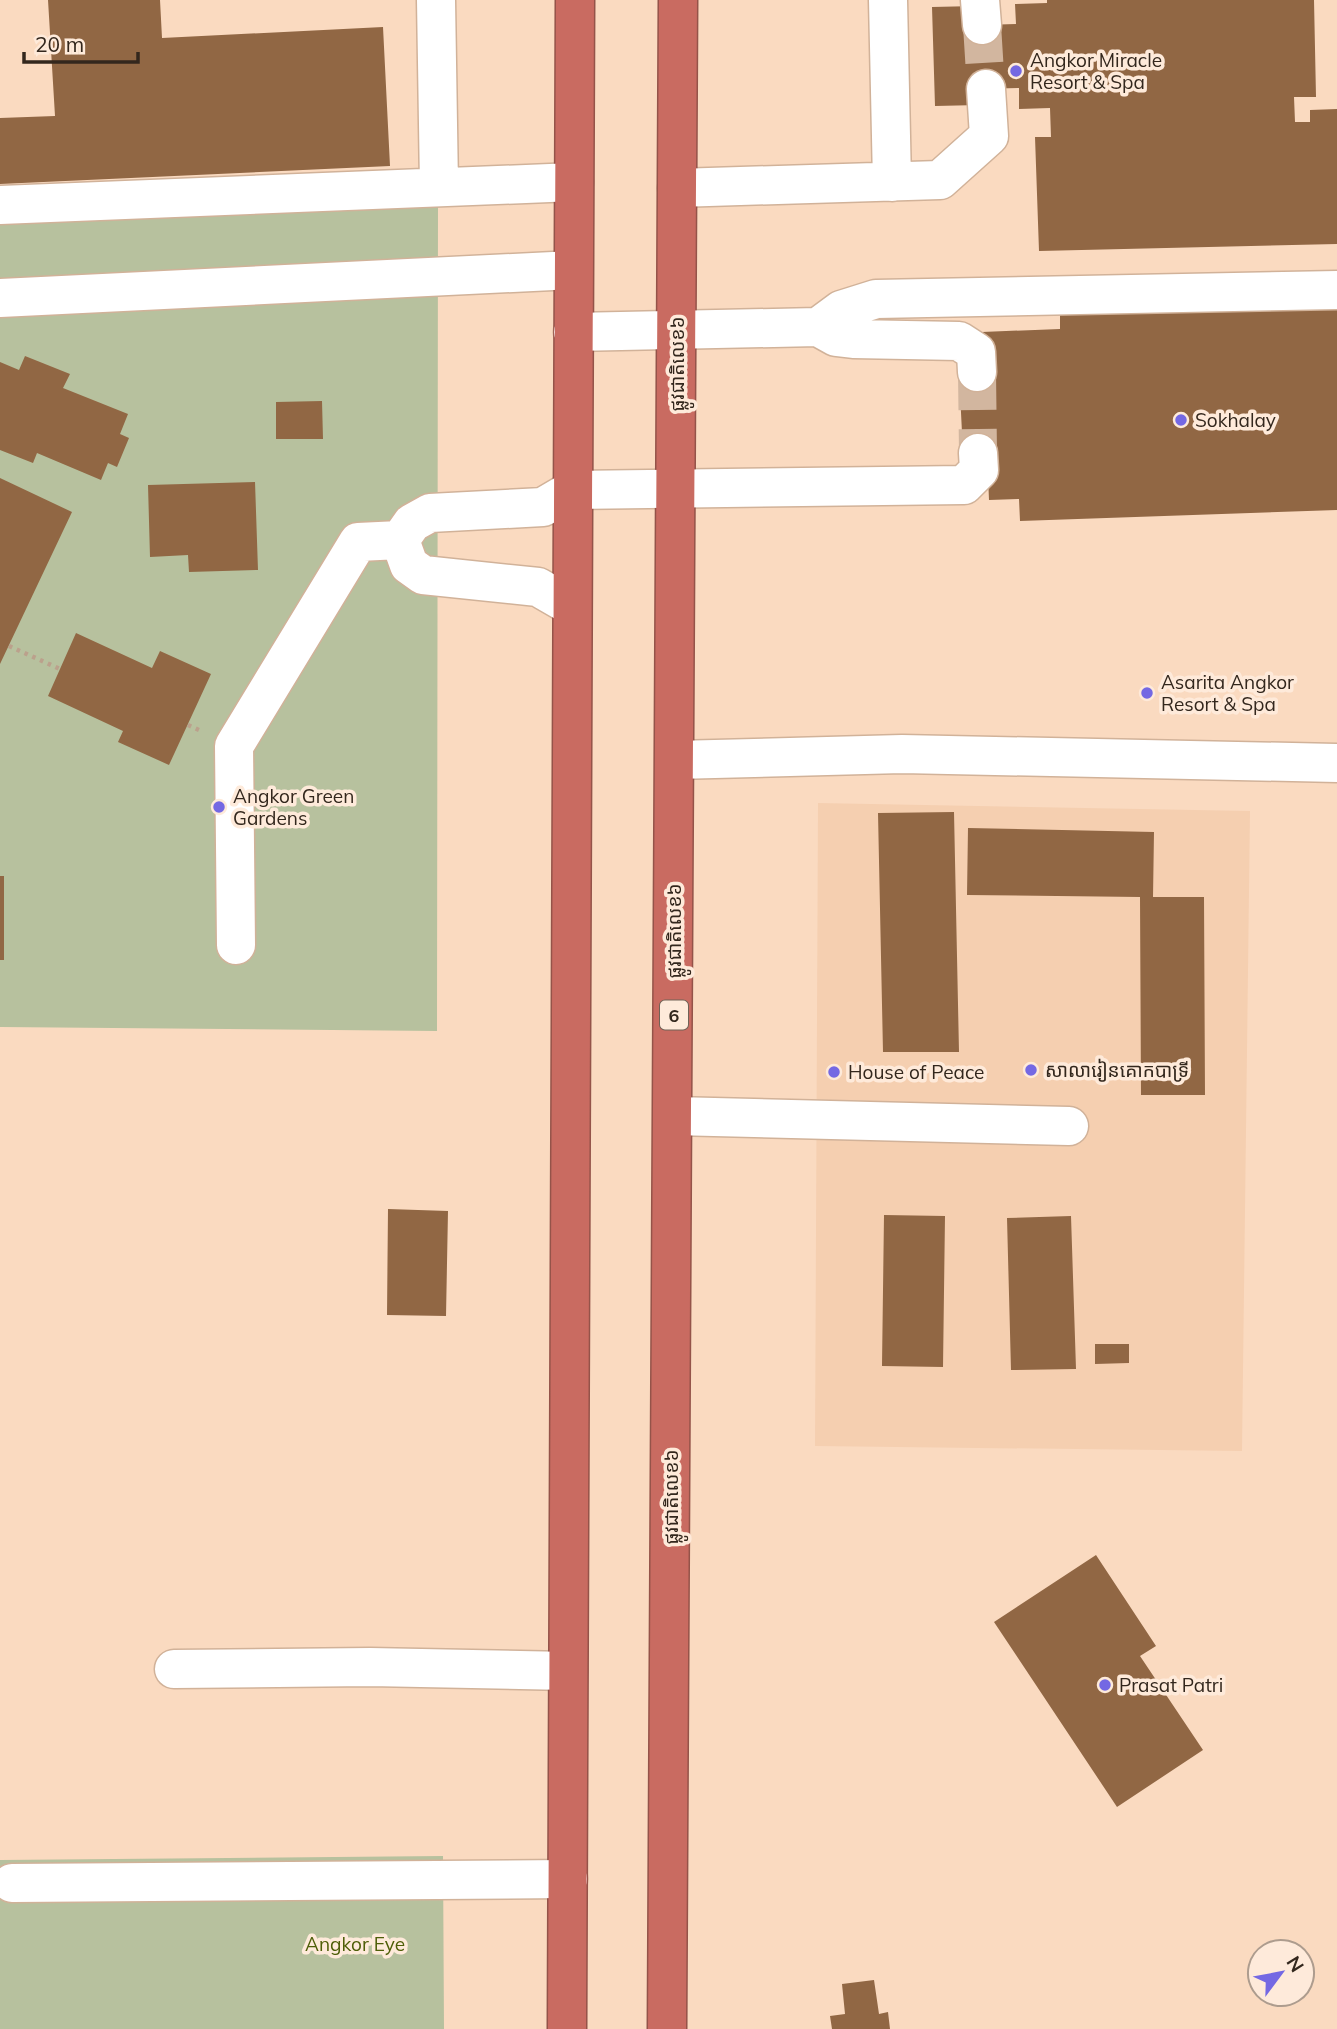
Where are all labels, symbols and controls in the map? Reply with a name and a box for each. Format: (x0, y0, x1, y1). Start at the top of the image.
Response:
scale bar (24, 21, 138, 65)
text: 20 m (35, 31, 84, 57)
place label: Angkor Miracle Resort & Spa (1030, 48, 1162, 94)
marker: Angkor Miracle Resort & Spa (1008, 63, 1024, 79)
street label: ផ្លូវជាតិលេខ៦ (665, 316, 695, 412)
place label: Sokhalay (1195, 408, 1276, 432)
marker: Sokhalay (1173, 412, 1189, 428)
place label: Asarita Angkor Resort & Spa (1161, 670, 1294, 716)
marker: Asarita Angkor Resort & Spa (1139, 685, 1155, 701)
place label: Angkor Green Gardens (233, 784, 354, 830)
marker: Angkor Green Gardens (211, 799, 227, 815)
street label: ផ្លូវជាតិលេខ៦ (662, 883, 692, 979)
road number: 6 (660, 1000, 688, 1030)
place label: សាលារៀនគោកបាទ្រី (1045, 1058, 1189, 1082)
place label: House of Peace (848, 1060, 984, 1084)
marker: សាលារៀនគោកបាទ្រី (1023, 1062, 1039, 1078)
marker: House of Peace (826, 1064, 842, 1080)
street label: ផ្លូវជាតិលេខ៦ (659, 1449, 689, 1545)
place label: Prasat Patri (1119, 1673, 1223, 1697)
marker: Prasat Patri (1097, 1677, 1113, 1693)
park label: Angkor Eye (305, 1932, 405, 1956)
north arrow (1246, 1938, 1316, 2008)
text: N (1281, 1952, 1309, 1976)

